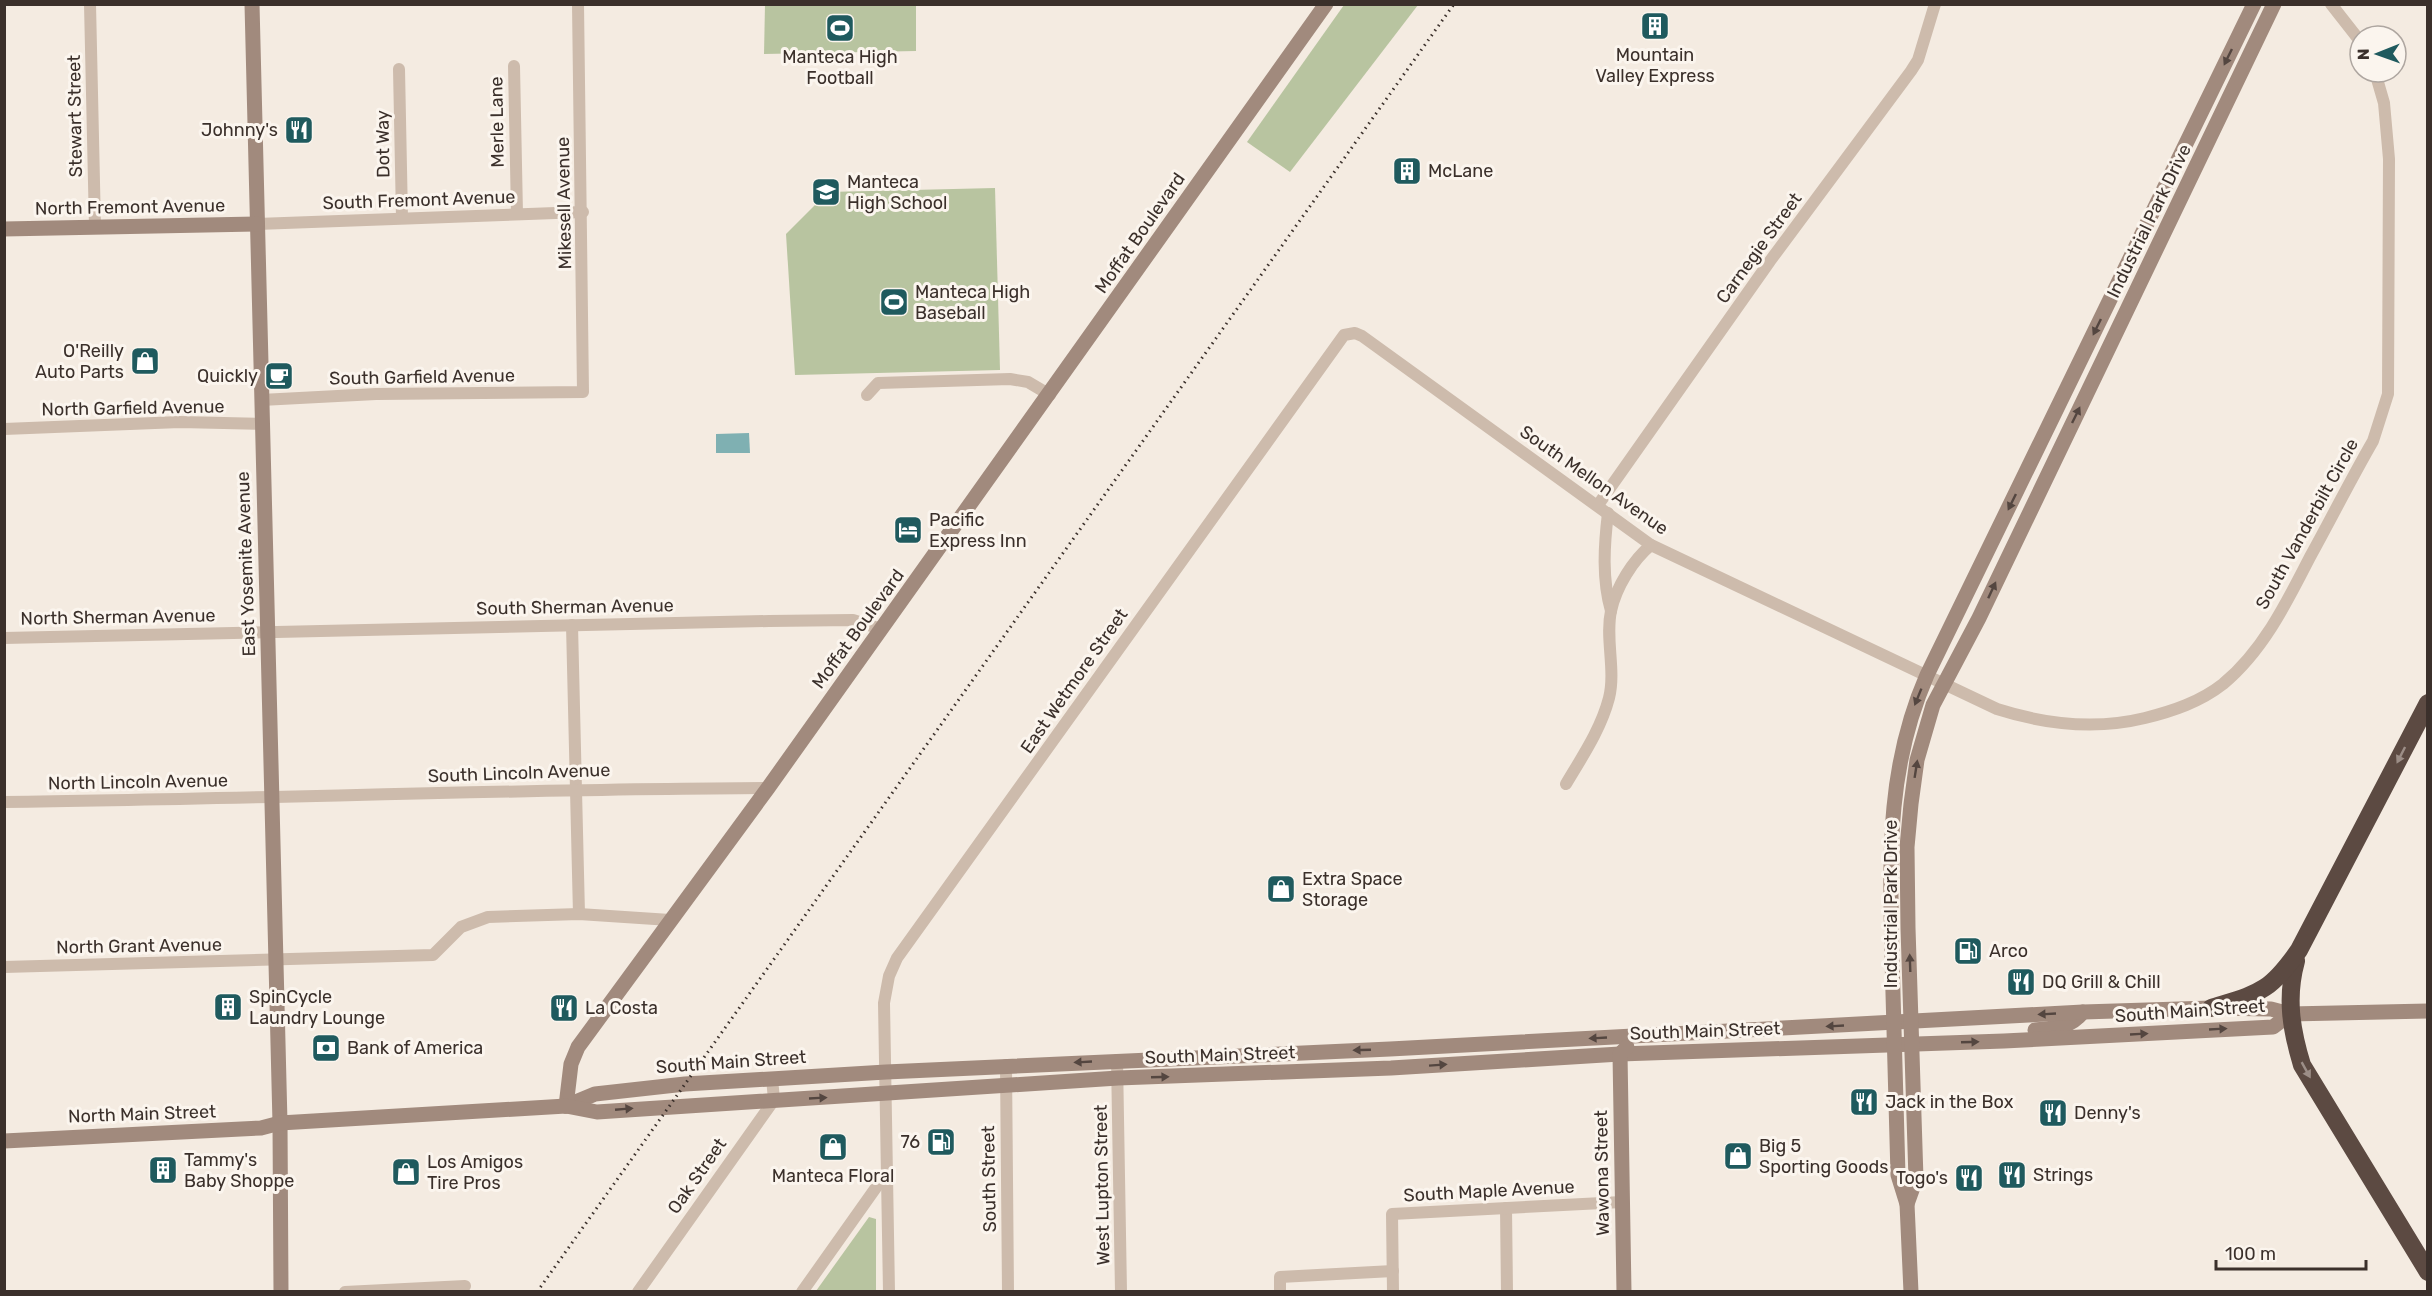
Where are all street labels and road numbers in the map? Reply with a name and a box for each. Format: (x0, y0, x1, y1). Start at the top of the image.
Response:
street label: Stewart Street (63, 55, 87, 177)
street label: Merle Lane (485, 76, 509, 168)
street label: Dot Way (371, 110, 395, 178)
street label: Mikesell Avenue (552, 137, 576, 269)
street label: Industrial Park Drive (2102, 140, 2196, 302)
street label: Moffat Boulevard (1090, 168, 1190, 298)
street label: South Fremont Avenue (322, 186, 516, 214)
street label: Carnegie Street (1711, 188, 1807, 308)
street label: North Fremont Avenue (35, 194, 225, 220)
street label: South Garfield Avenue (329, 364, 515, 390)
street label: North Garfield Avenue (41, 395, 225, 421)
street label: South Mellon Avenue (1516, 420, 1672, 540)
street label: South Vanderbilt Circle (2251, 435, 2363, 613)
street label: East Yosemite Avenue (232, 471, 260, 657)
street label: Moffat Boulevard (807, 565, 909, 693)
street label: South Sherman Avenue (476, 594, 674, 620)
street label: North Sherman Avenue (20, 604, 216, 630)
street label: East Wetmore Street (1016, 604, 1132, 758)
street label: South Lincoln Avenue (427, 759, 611, 787)
street label: North Lincoln Avenue (48, 769, 228, 795)
street label: Industrial Park Drive (1880, 820, 1902, 988)
street label: North Grant Avenue (56, 934, 222, 958)
street label: South Main Street (2114, 995, 2266, 1027)
street label: South Main Street (1629, 1017, 1781, 1045)
street label: South Main Street (1144, 1041, 1296, 1069)
street label: South Main Street (655, 1046, 807, 1078)
street label: North Main Street (68, 1100, 216, 1128)
street label: West Lupton Street (1090, 1104, 1114, 1266)
street label: Wawona Street (1590, 1110, 1614, 1236)
street label: South Street (977, 1125, 1001, 1233)
street label: Oak Street (663, 1134, 731, 1218)
street label: South Maple Avenue (1403, 1176, 1575, 1206)

